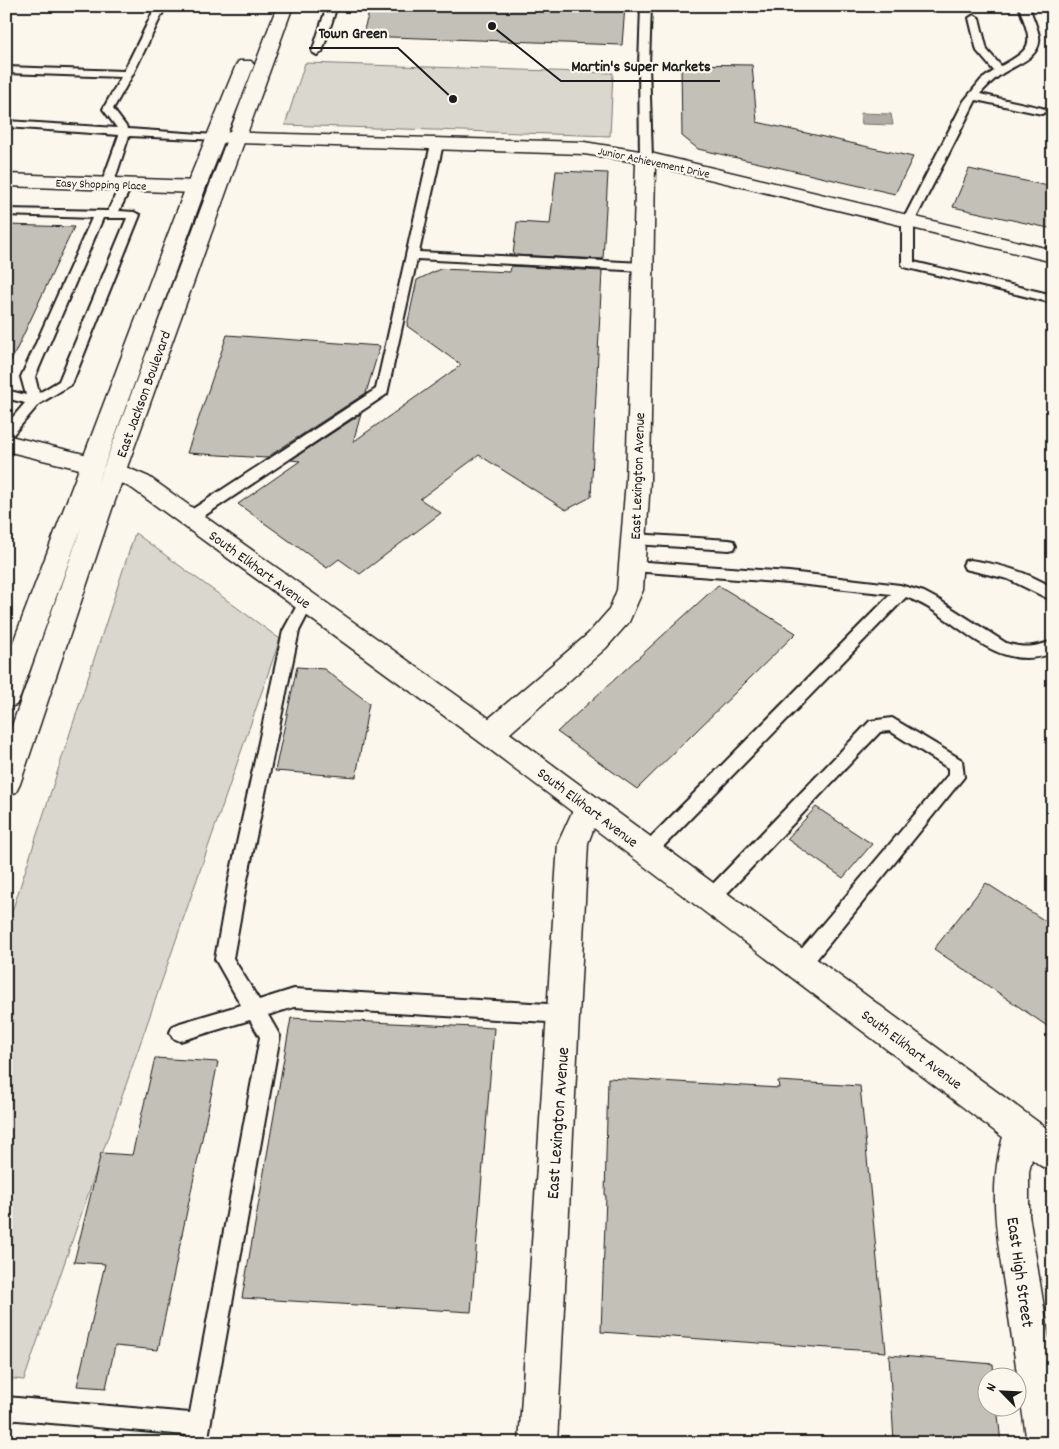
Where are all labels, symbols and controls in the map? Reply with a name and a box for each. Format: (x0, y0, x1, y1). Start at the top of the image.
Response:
callout: Town Green (309, 17, 398, 48)
text: Town Green (319, 23, 387, 46)
callout: Martin's Super Markets (561, 50, 720, 81)
text: Martin's Super Markets (571, 56, 711, 79)
street label: Junior Achievement Drive (596, 143, 711, 184)
street label: Easy Shopping Place (55, 175, 147, 196)
street label: East Jackson Boulevard (112, 328, 178, 461)
street label: East Lexington Avenue (626, 412, 652, 540)
street label: South Elkhart Avenue (203, 526, 315, 615)
street label: South Elkhart Avenue (532, 763, 642, 854)
street label: South Elkhart Avenue (856, 1005, 966, 1096)
street label: East Lexington Avenue (542, 1046, 577, 1200)
street label: East High Street (998, 1215, 1039, 1330)
north arrow (976, 1366, 1026, 1416)
text: N (981, 1380, 1003, 1395)

